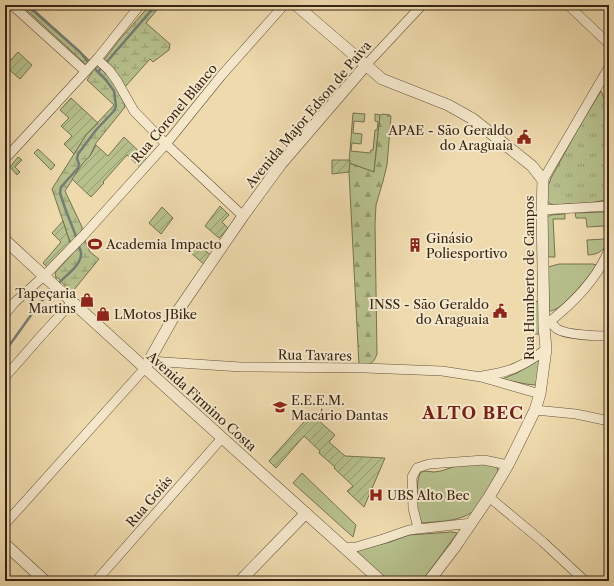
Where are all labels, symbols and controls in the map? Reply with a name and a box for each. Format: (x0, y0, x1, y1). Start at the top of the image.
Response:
street label: Avenida Major Edson de Paiva (241, 37, 374, 191)
street label: Rua Coronel Blanco (128, 60, 220, 166)
place label: APAE - São Geraldo do Araguaia (387, 122, 513, 153)
public building icon: APAE - São Geraldo do Araguaia (516, 129, 532, 145)
street label: Rua Humberto de Campos (521, 195, 537, 360)
place label: Ginásio Poliesportivo (426, 230, 508, 261)
sports icon: Academia Impacto (87, 236, 103, 252)
place label: Academia Impacto (105, 236, 222, 252)
building icon: Ginásio Poliesportivo (407, 237, 423, 253)
place label: Tapeçaria Martins (15, 285, 76, 316)
shop icon: Tapeçaria Martins (79, 292, 95, 308)
place label: INSS - São Geraldo do Araguaia (369, 296, 489, 327)
public building icon: INSS - São Geraldo do Araguaia (492, 303, 508, 319)
shop icon: LMotos JBike (95, 306, 111, 322)
place label: LMotos JBike (114, 306, 197, 322)
street label: Rua Tavares (278, 346, 353, 364)
street label: Avenida Firmino Costa (143, 347, 260, 454)
place label: E.E.E.M. Macário Dantas (291, 392, 388, 423)
school or university icon: E.E.E.M. Macário Dantas (272, 399, 288, 415)
district label: ALTO BEC (421, 403, 524, 423)
street label: Rua Goiás (122, 472, 176, 530)
hospital icon: UBS Alto Bec (368, 487, 384, 503)
place label: UBS Alto Bec (387, 487, 470, 503)

